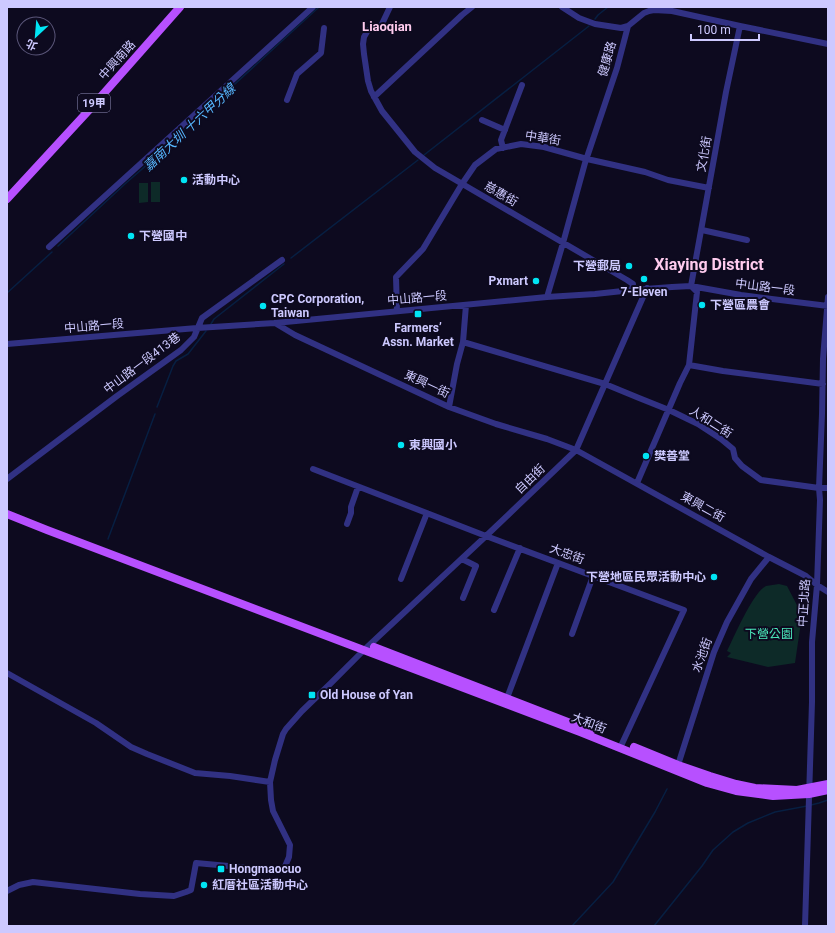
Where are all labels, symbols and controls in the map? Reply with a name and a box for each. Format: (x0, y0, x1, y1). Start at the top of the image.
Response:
north arrow (16, 16, 56, 56)
scale bar (691, 16, 759, 42)
district label: Liaoqian (362, 19, 412, 34)
text: 100 m (697, 23, 731, 37)
text: 北 (24, 36, 40, 53)
street label: 中興南路 (96, 37, 138, 83)
street label: 健康路 (595, 40, 619, 78)
water label: 嘉南大圳 十六甲分線 (140, 80, 240, 174)
road number: 19甲 (78, 94, 110, 112)
street label: 中華街 (524, 128, 562, 148)
street label: 文化街 (694, 135, 714, 173)
place label: 活動中心 (192, 173, 240, 187)
marker: 活動中心 (179, 175, 189, 185)
street label: 慈惠街 (482, 179, 520, 209)
place label: 下營國中 (139, 229, 187, 243)
marker: 下營國中 (126, 231, 136, 241)
district label: Xiaying District (654, 255, 764, 274)
place label: 下營郵局 (573, 259, 621, 273)
marker: 下營郵局 (624, 261, 634, 271)
place label: Pxmart (489, 274, 528, 288)
marker: 7-Eleven (639, 274, 649, 284)
marker: Pxmart (531, 276, 541, 286)
street label: 中山路一段 (734, 276, 796, 298)
place label: 7-Eleven (620, 285, 668, 299)
street label: 中山路一段 (386, 288, 448, 308)
place label: CPC Corporation, Taiwan (271, 292, 364, 320)
place label: 下營區農會 (710, 298, 770, 312)
marker: 下營區農會 (697, 300, 707, 310)
marker: CPC Corporation, Taiwan (258, 301, 268, 311)
marker: Farmers’ Assn. Market (413, 309, 423, 319)
street label: 中山路一段 (63, 316, 125, 336)
place label: Farmers’ Assn. Market (382, 321, 454, 349)
street label: 中山路一段413巷 (101, 330, 183, 396)
street label: 東興一街 (402, 368, 452, 400)
street label: 人和二街 (687, 403, 735, 441)
place label: 東興國小 (409, 438, 457, 452)
marker: 東興國小 (396, 440, 406, 450)
place label: 樊善堂 (654, 449, 690, 463)
marker: 樊善堂 (641, 451, 651, 461)
street label: 自由街 (512, 461, 548, 497)
street label: 東興二街 (679, 489, 727, 525)
street label: 大忠街 (548, 541, 586, 567)
place label: 下營地區民眾活動中心 (586, 570, 706, 584)
marker: 下營地區民眾活動中心 (709, 572, 719, 582)
street label: 中正北路 (795, 579, 813, 627)
park label: 下營公園 (745, 627, 793, 641)
street label: 水池街 (689, 636, 715, 674)
place label: Old House of Yan (320, 688, 413, 702)
marker: Old House of Yan (307, 690, 317, 700)
street label: 大和街 (570, 710, 608, 736)
place label: Hongmaocuo (229, 862, 301, 876)
marker: Hongmaocuo (216, 864, 226, 874)
place label: 紅厝社區活動中心 (212, 878, 308, 892)
marker: 紅厝社區活動中心 (199, 880, 209, 890)

